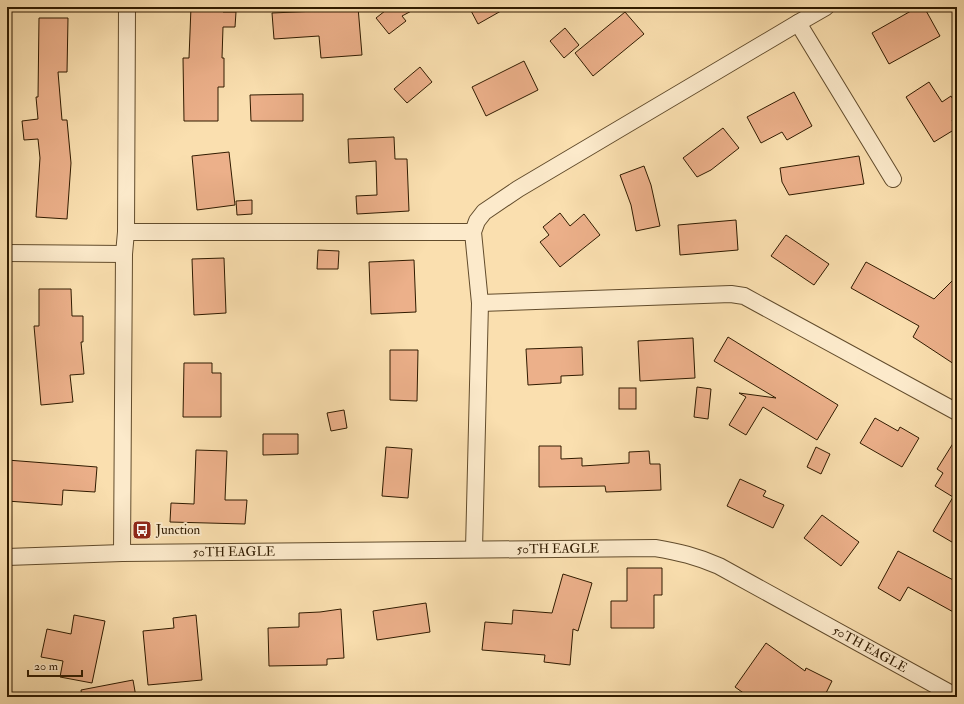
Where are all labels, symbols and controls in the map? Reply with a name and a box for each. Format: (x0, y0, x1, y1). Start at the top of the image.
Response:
bus stop icon: Junction (131, 519, 153, 541)
place label: Junction (155, 522, 200, 538)
street label: 50TH EAGLE (517, 541, 599, 557)
street label: 50TH EAGLE (193, 544, 275, 560)
street label: 50TH EAGLE (830, 622, 910, 676)
scale bar (28, 652, 82, 678)
text: 20 m (34, 659, 59, 674)

